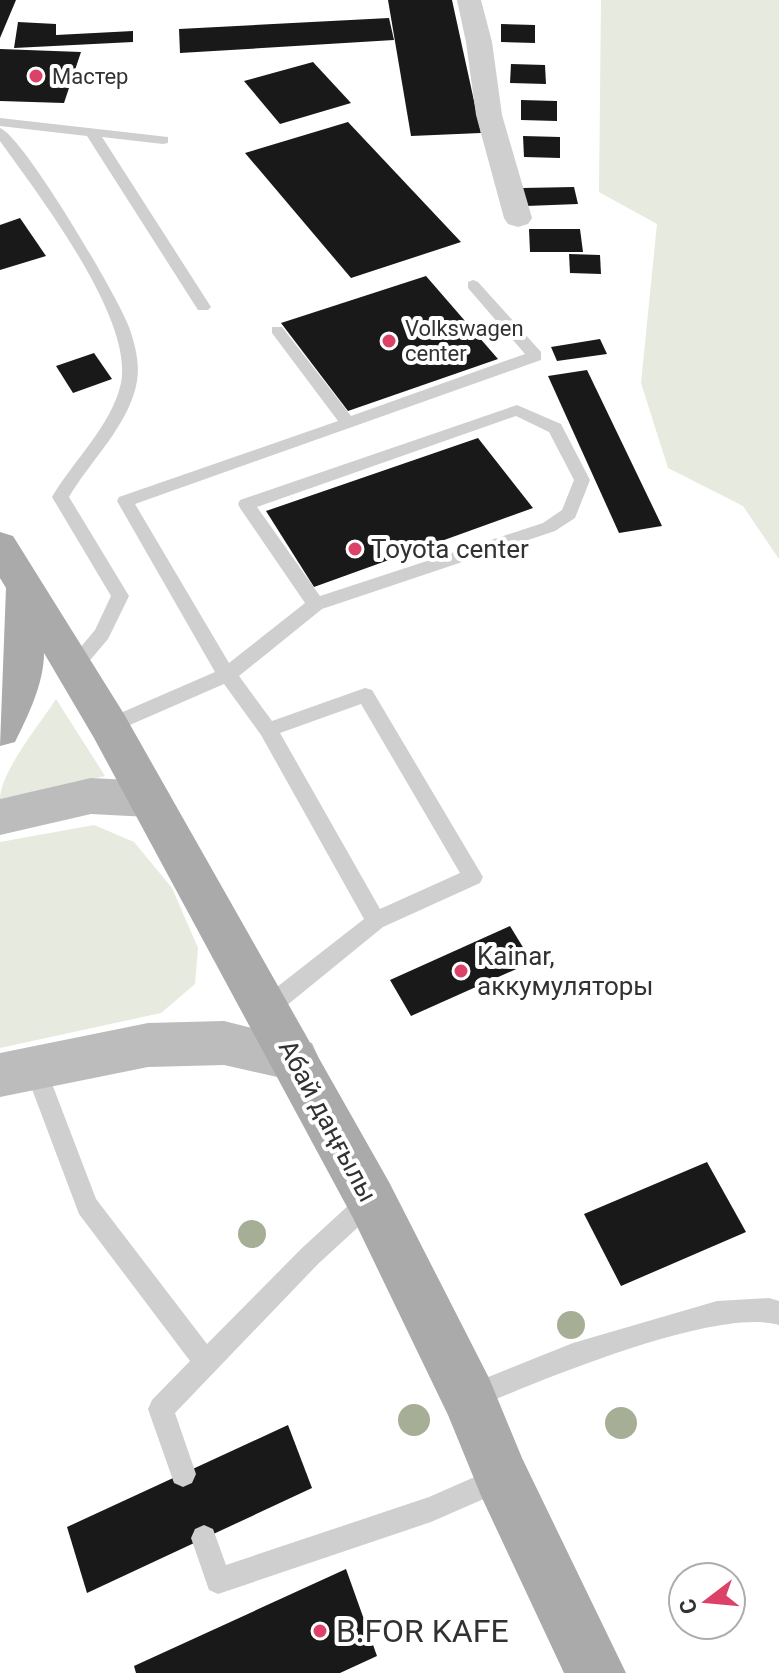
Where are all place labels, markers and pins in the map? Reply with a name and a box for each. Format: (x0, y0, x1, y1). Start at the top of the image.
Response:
place label: Мастер (52, 64, 128, 89)
marker: Мастер (27, 67, 45, 85)
place label: Volkswagen center (405, 316, 524, 366)
marker: Volkswagen center (380, 332, 398, 350)
place label: Toyota center (371, 534, 529, 564)
marker: Toyota center (346, 540, 364, 558)
place label: Kainar, аккумуляторы (477, 941, 654, 1001)
marker: Kainar, аккумуляторы (452, 962, 470, 980)
place label: B.FOR KAFE (336, 1612, 509, 1650)
marker: B.FOR KAFE (311, 1622, 329, 1640)

